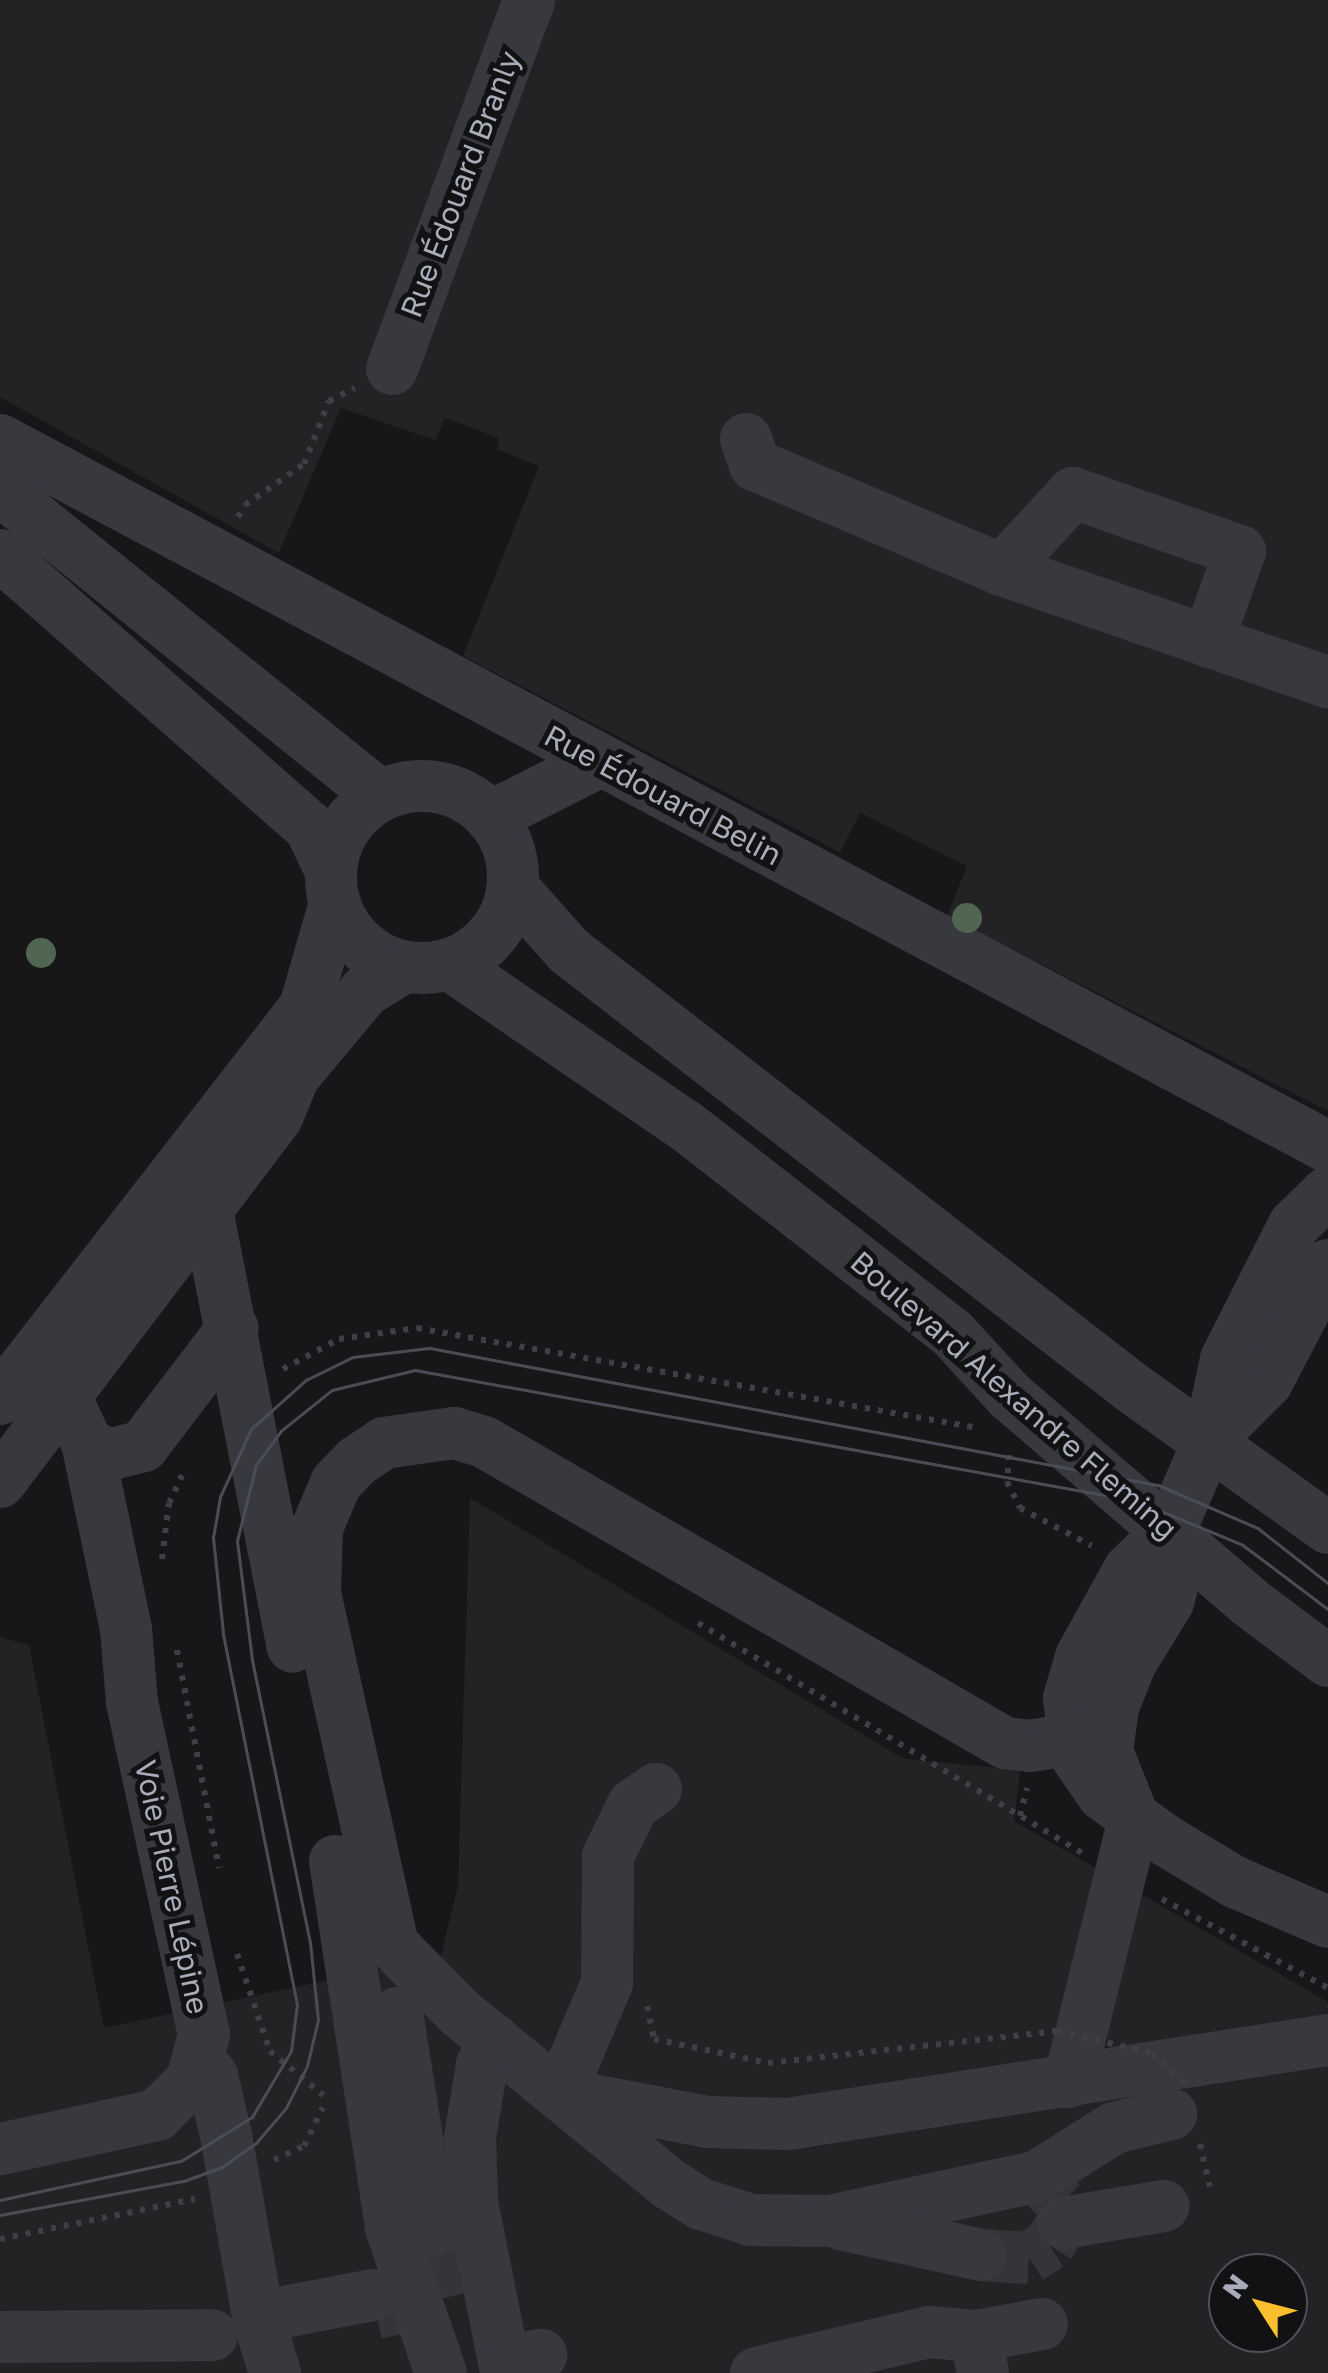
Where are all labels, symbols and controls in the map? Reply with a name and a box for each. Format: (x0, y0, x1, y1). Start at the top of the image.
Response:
street label: Rue Édouard Branly (393, 46, 527, 322)
street label: Rue Édouard Belin (538, 717, 788, 873)
street label: Boulevard Alexandre Fleming (843, 1243, 1185, 1547)
street label: Voie Pierre Lépine (127, 1757, 217, 2017)
north arrow (1208, 2253, 1308, 2353)
text: N (1215, 2268, 1255, 2305)

